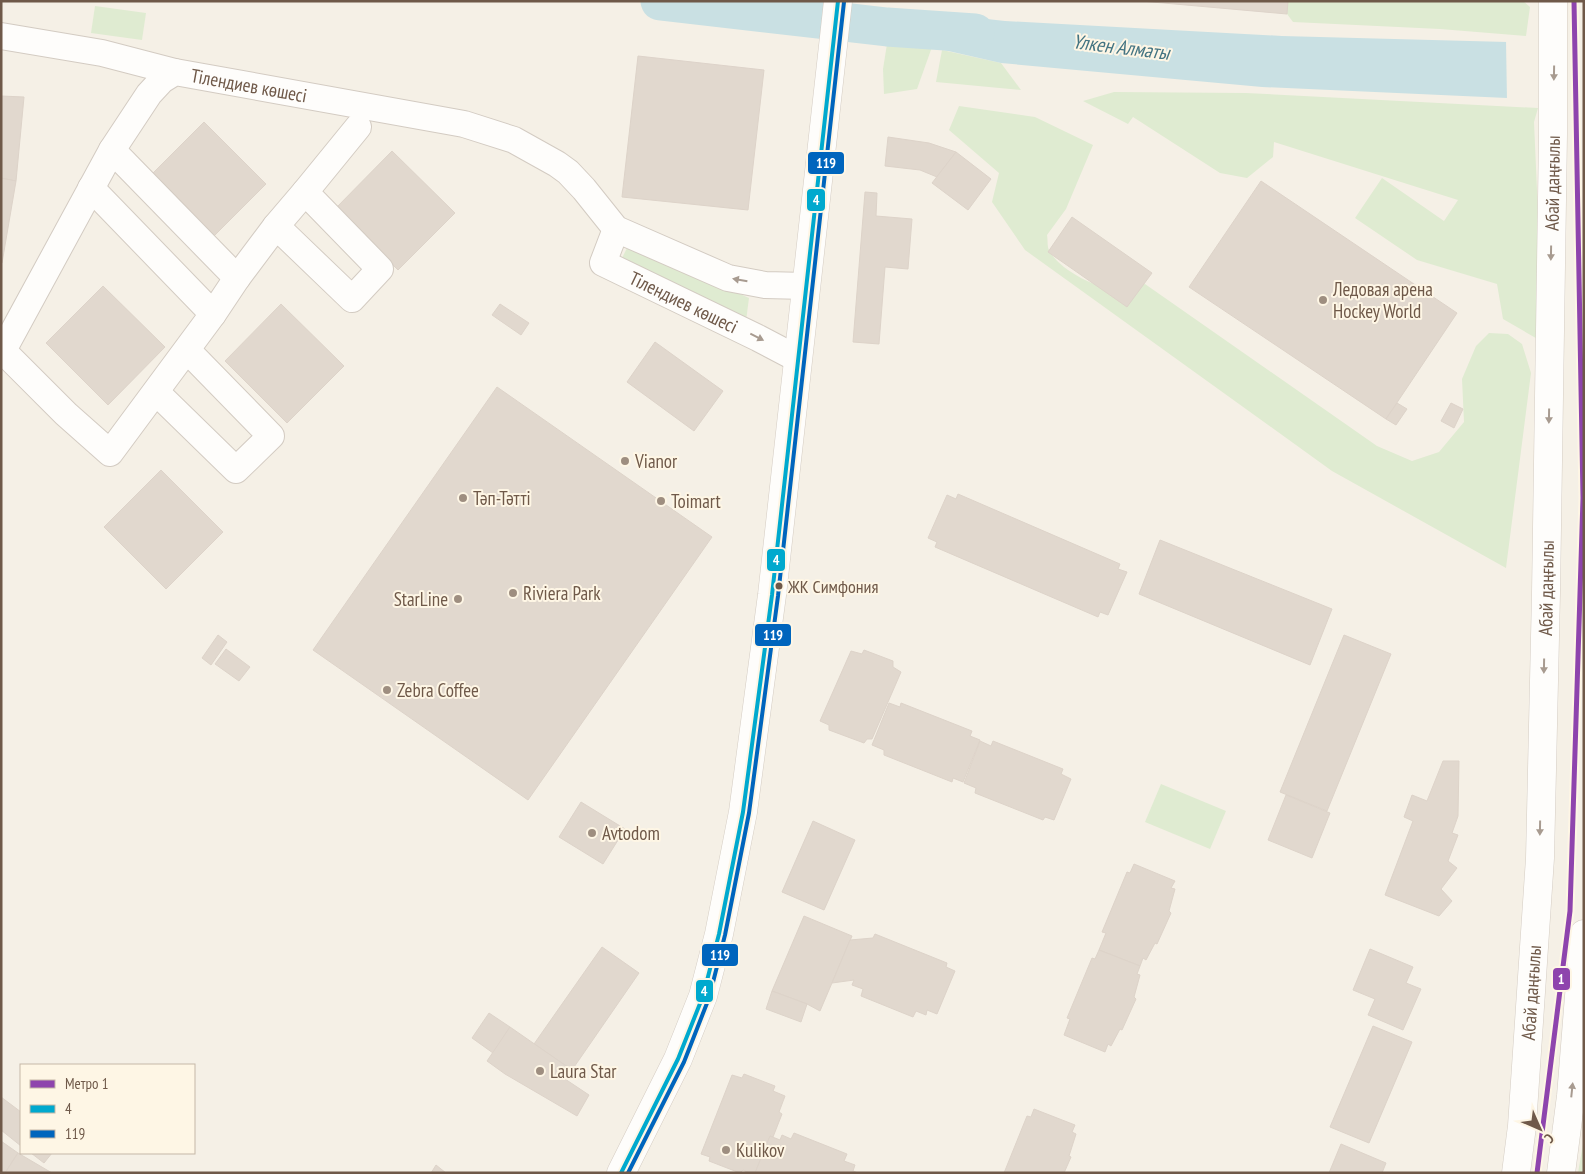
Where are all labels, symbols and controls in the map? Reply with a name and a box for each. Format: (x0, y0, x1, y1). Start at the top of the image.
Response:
water label: Үлкен Алматы (1071, 28, 1173, 66)
street label: Тілендиев көшесі (189, 63, 309, 108)
one-way arrow (1550, 65, 1558, 81)
street label: Абай даңғылы (1540, 135, 1565, 231)
line badge: 119 (807, 151, 845, 175)
text: 119 (816, 154, 836, 172)
line badge: 4 (806, 188, 826, 212)
text: 4 (813, 191, 820, 209)
one-way arrow (1547, 245, 1555, 261)
street label: Тілендиев көшесі (626, 266, 742, 338)
one-way arrow (732, 276, 748, 284)
place label: Ледовая арена Hockey World (1332, 277, 1433, 323)
marker: Ледовая арена Hockey World (1317, 294, 1329, 306)
one-way arrow (750, 334, 764, 342)
one-way arrow (1545, 408, 1553, 424)
place label: Vianor (634, 449, 678, 473)
marker: Vianor (619, 455, 631, 467)
place label: Тәп-Тәтті (473, 486, 531, 510)
place label: Toimart (671, 489, 721, 513)
marker: Тәп-Тәтті (457, 492, 469, 504)
marker: Toimart (655, 495, 667, 507)
street label: Абай даңғылы (1533, 540, 1559, 636)
line badge: 4 (766, 548, 786, 572)
text: 4 (773, 551, 780, 569)
place label: ЖК Симфония (787, 575, 878, 598)
place label: Riviera Park (523, 581, 601, 605)
marker: ЖК Симфония (774, 581, 784, 591)
place label: StarLine (394, 587, 448, 611)
marker: Riviera Park (507, 587, 519, 599)
marker: StarLine (452, 593, 464, 605)
line badge: 119 (754, 623, 792, 647)
text: 119 (763, 626, 783, 644)
one-way arrow (1540, 658, 1548, 674)
place label: Zebra Coffee (397, 678, 479, 702)
marker: Zebra Coffee (381, 684, 393, 696)
one-way arrow (1536, 820, 1544, 836)
place label: Avtodom (602, 821, 660, 845)
marker: Avtodom (586, 827, 598, 839)
line badge: 119 (701, 943, 739, 967)
street label: Абай даңғылы (1516, 944, 1546, 1041)
text: 119 (710, 946, 730, 964)
line badge: 1 (1552, 967, 1571, 991)
text: 1 (1558, 970, 1564, 988)
line badge: 4 (695, 979, 714, 1003)
text: 4 (701, 982, 708, 1000)
place label: Laura Star (550, 1059, 617, 1083)
legend (20, 1064, 195, 1154)
marker: Laura Star (534, 1065, 546, 1077)
text: Метро 1 (65, 1074, 109, 1093)
one-way arrow (1568, 1081, 1576, 1097)
text: 4 (65, 1099, 72, 1118)
north arrow (1515, 1104, 1565, 1154)
text: 119 (65, 1124, 85, 1143)
text: С (1540, 1130, 1558, 1147)
place label: Kulikov (736, 1138, 785, 1162)
marker: Kulikov (720, 1144, 732, 1156)

